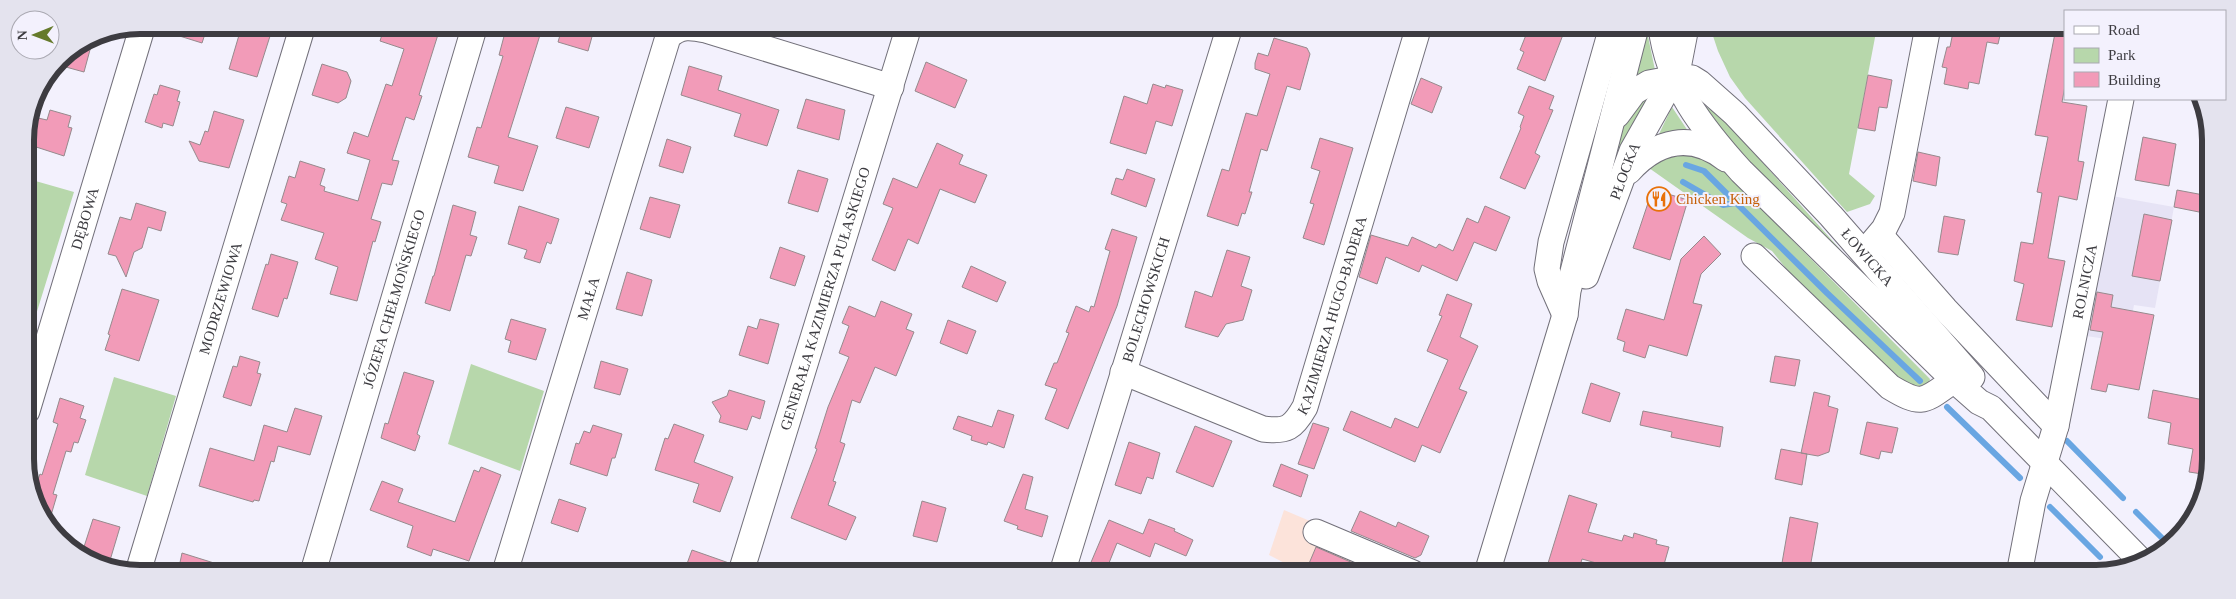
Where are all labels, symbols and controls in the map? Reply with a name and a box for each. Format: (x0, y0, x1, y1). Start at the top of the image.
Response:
north arrow (10, 10, 60, 60)
legend (2064, 10, 2226, 100)
text: Road (2108, 22, 2140, 38)
text: N (15, 30, 30, 40)
text: Park (2108, 47, 2136, 63)
text: Building (2108, 72, 2161, 88)
street label: PŁOCKA (1607, 139, 1643, 202)
street label: GENERAŁA KAZIMIERZA PUŁASKIEGO (777, 165, 873, 432)
street label: DĘBOWA (68, 185, 102, 252)
restaurant icon: Chicken King (1646, 186, 1672, 212)
place label: Chicken King (1676, 191, 1760, 207)
street label: JÓZEFA CHEŁMOŃSKIEGO (360, 207, 428, 390)
street label: KAZIMIERZA HUGO-BADERA (1294, 214, 1370, 418)
street label: ŁOWICKA (1838, 225, 1897, 289)
street label: BOLECHOWSKICH (1119, 235, 1173, 364)
street label: MODRZEWIOWA (196, 240, 245, 356)
street label: ROLNICZA (2069, 243, 2100, 320)
street label: MAŁA (574, 275, 602, 322)

